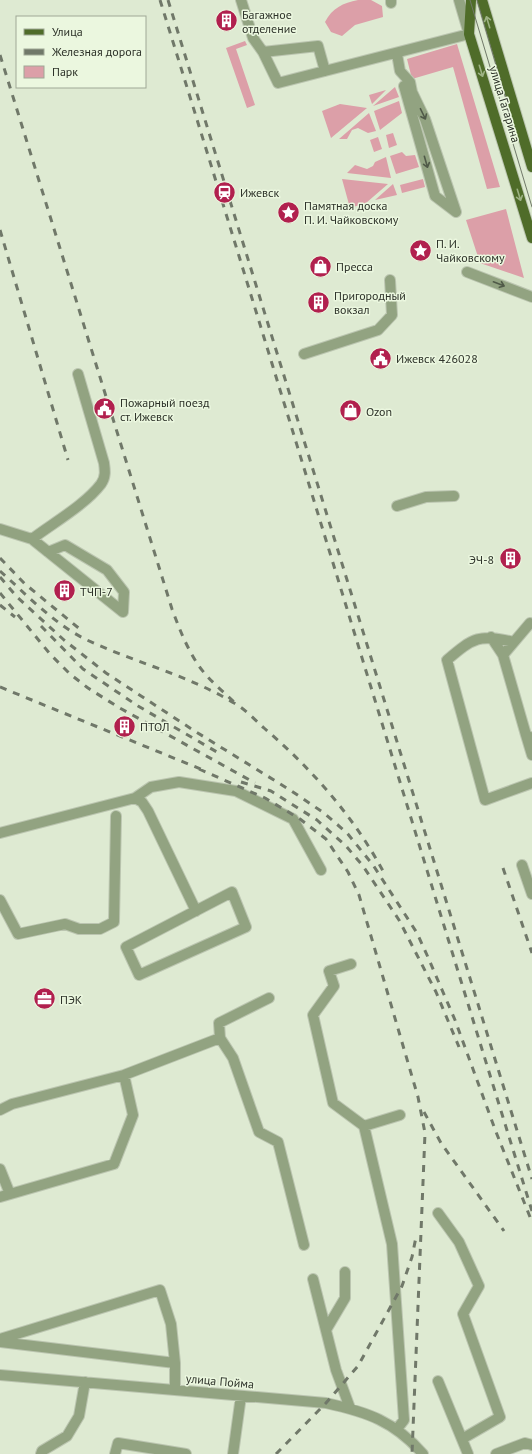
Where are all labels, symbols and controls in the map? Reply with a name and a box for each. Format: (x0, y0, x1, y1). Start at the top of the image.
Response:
place label: Багажное отделение (242, 7, 296, 36)
building icon: Багажное отделение (214, 8, 240, 34)
legend (16, 16, 146, 88)
one-way arrow (484, 16, 491, 29)
text: Улица (52, 24, 83, 39)
text: Железная дорога (51, 44, 142, 59)
text: Парк (52, 64, 78, 79)
one-way arrow (478, 64, 485, 77)
street label: улица Гагарина (486, 64, 524, 144)
one-way arrow (420, 107, 427, 119)
one-way arrow (422, 155, 430, 168)
station icon: Ижевск (211, 179, 237, 205)
place label: Ижевск (240, 185, 279, 200)
one-way arrow (516, 188, 523, 201)
place label: Памятная доска П. И. Чайковскому (304, 198, 399, 227)
place icon: Памятная доска П. И. Чайковскому (276, 199, 302, 225)
place label: П. И. Чайковскому (436, 236, 505, 265)
place icon: П. И. Чайковскому (408, 237, 434, 263)
shop icon: Пресса (308, 253, 334, 279)
place label: Пресса (336, 259, 373, 274)
one-way arrow (493, 281, 505, 289)
place label: Пригородный вокзал (334, 288, 406, 317)
building icon: Пригородный вокзал (305, 289, 331, 315)
public building icon: Ижевск 426028 (368, 345, 394, 371)
place label: Ижевск 426028 (396, 351, 478, 366)
place label: Пожарный поезд ст. Ижевск (120, 395, 210, 424)
public building icon: Пожарный поезд ст. Ижевск (91, 396, 117, 422)
shop icon: Ozon (337, 398, 363, 424)
place label: Ozon (366, 404, 392, 419)
building icon: ЭЧ-8 (497, 546, 523, 572)
place label: ЭЧ-8 (469, 552, 494, 567)
building icon: ТЧП-7 (52, 578, 78, 604)
place label: ТЧП-7 (80, 584, 113, 599)
building icon: ПТОЛ (111, 713, 137, 739)
place label: ПТОЛ (140, 719, 170, 734)
office icon: ПЭК (32, 986, 58, 1012)
place label: ПЭК (60, 992, 82, 1007)
street label: улица Пойма (185, 1371, 255, 1391)

